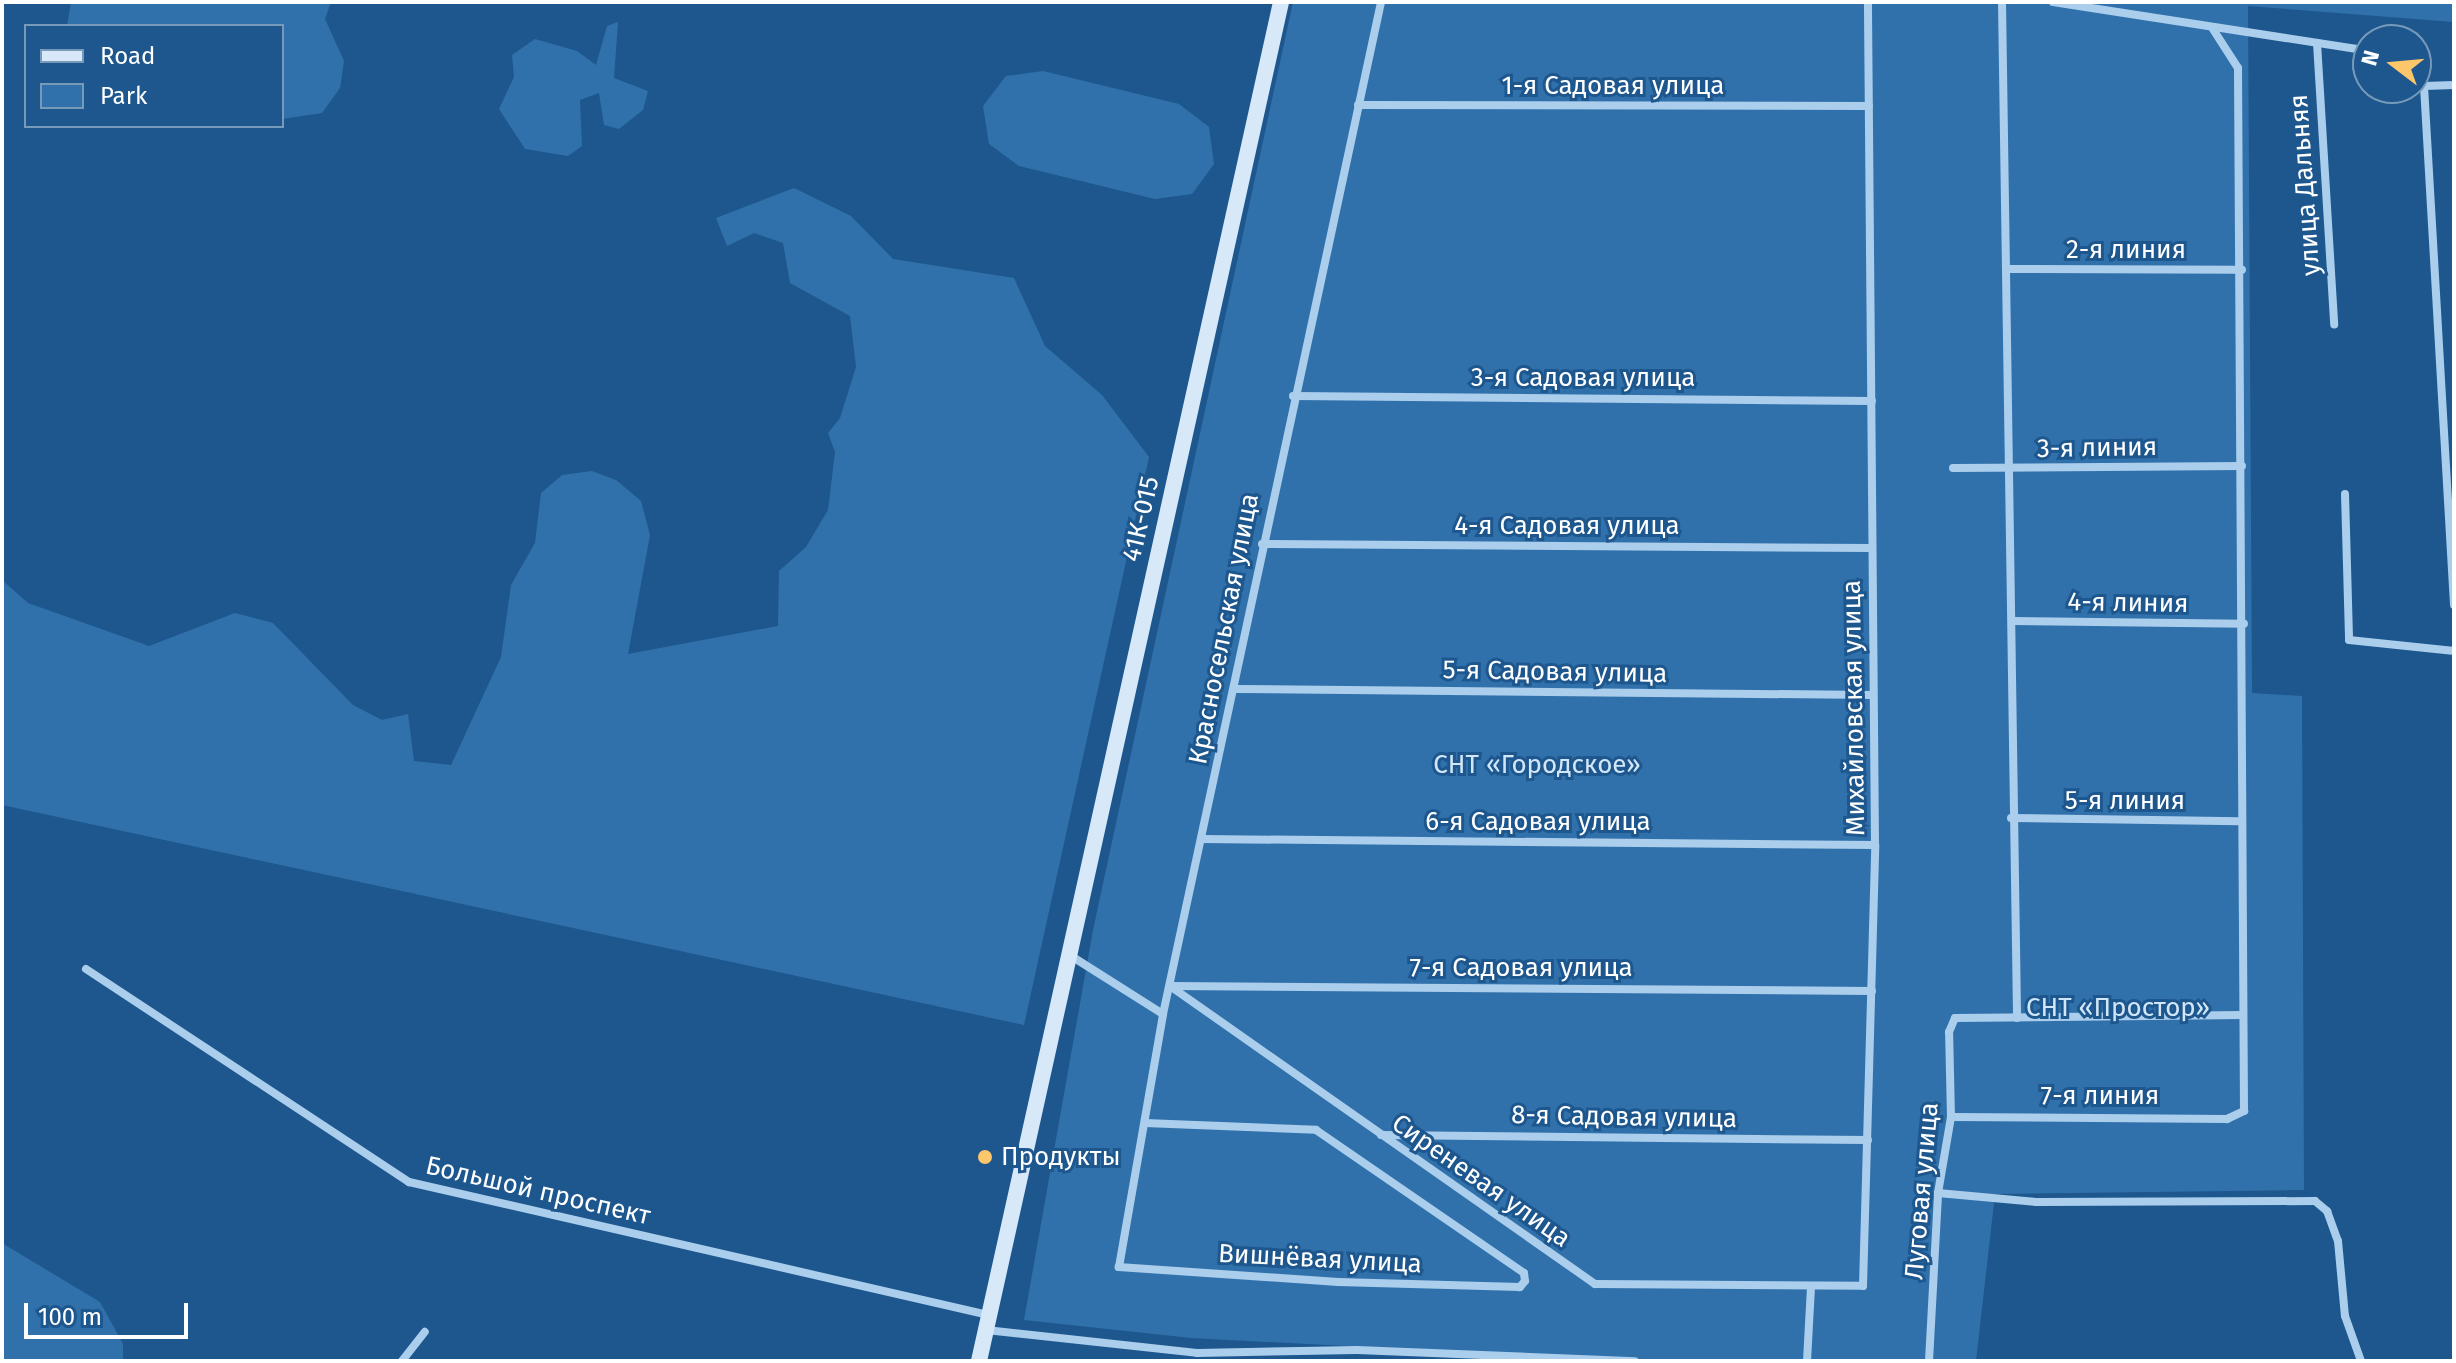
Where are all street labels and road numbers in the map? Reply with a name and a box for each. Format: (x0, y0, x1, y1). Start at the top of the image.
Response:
street label: 1-я Садовая улица (1502, 70, 1724, 102)
street label: улица Дальняя (2283, 93, 2327, 277)
street label: 2-я линия (2066, 234, 2186, 266)
street label: 3-я Садовая улица (1471, 362, 1695, 394)
street label: 3-я линия (2037, 431, 2157, 465)
street label: 41К-015 (1116, 473, 1166, 565)
street label: Красносельская улица (1182, 491, 1266, 767)
street label: 4-я Садовая улица (1454, 510, 1680, 542)
street label: Михайловская улица (1836, 580, 1872, 836)
street label: 4-я линия (2067, 586, 2189, 620)
street label: 5-я Садовая улица (1442, 654, 1668, 690)
street label: 5-я линия (2065, 785, 2185, 817)
street label: 6-я Садовая улица (1425, 806, 1651, 838)
street label: 7-я Садовая улица (1409, 952, 1633, 984)
street label: 7-я линия (2041, 1080, 2159, 1112)
street label: 8-я Садовая улица (1511, 1099, 1737, 1135)
street label: Луговая улица (1899, 1101, 1945, 1281)
street label: Сиреневая улица (1386, 1108, 1576, 1254)
street label: Большой проспект (423, 1150, 653, 1232)
street label: Вишнёвая улица (1217, 1238, 1423, 1280)

